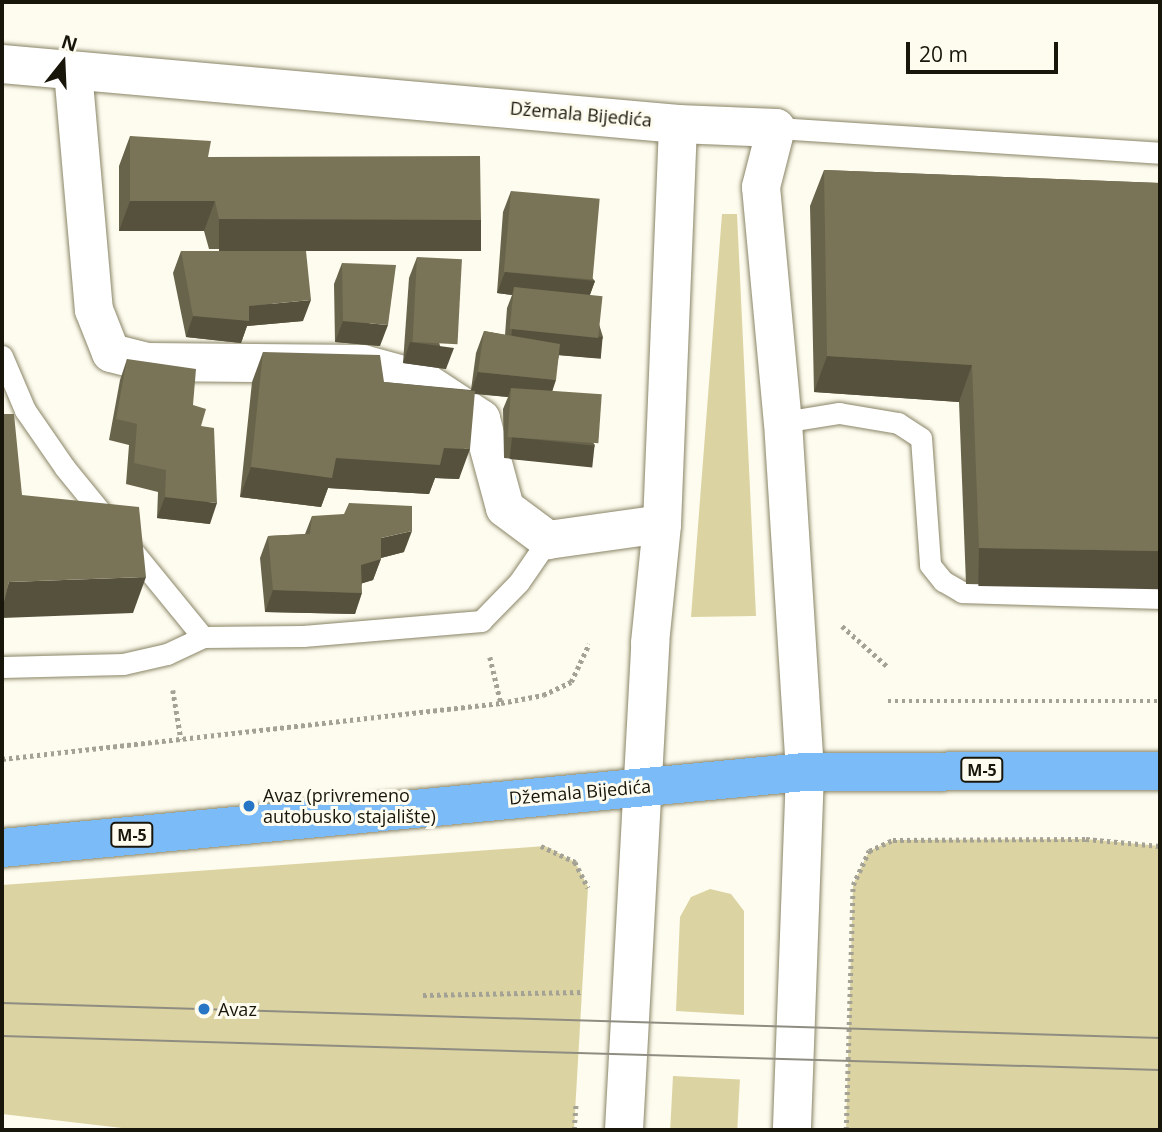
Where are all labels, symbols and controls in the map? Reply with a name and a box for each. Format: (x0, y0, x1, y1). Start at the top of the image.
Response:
north arrow (28, 28, 98, 98)
text: N (58, 28, 81, 58)
scale bar (910, 28, 1062, 72)
text: 20 m (919, 40, 968, 68)
street label: Džemala Bijedića (509, 97, 653, 131)
road number: M-5 (959, 758, 1005, 782)
street label: Džemala Bijedića (508, 775, 652, 809)
place label: Avaz (privremeno autobusko stajalište) (263, 785, 436, 828)
marker: Avaz (privremeno autobusko stajalište) (241, 798, 257, 814)
road number: M-5 (109, 822, 155, 848)
place label: Avaz (218, 998, 257, 1020)
marker: Avaz (196, 1001, 212, 1017)

